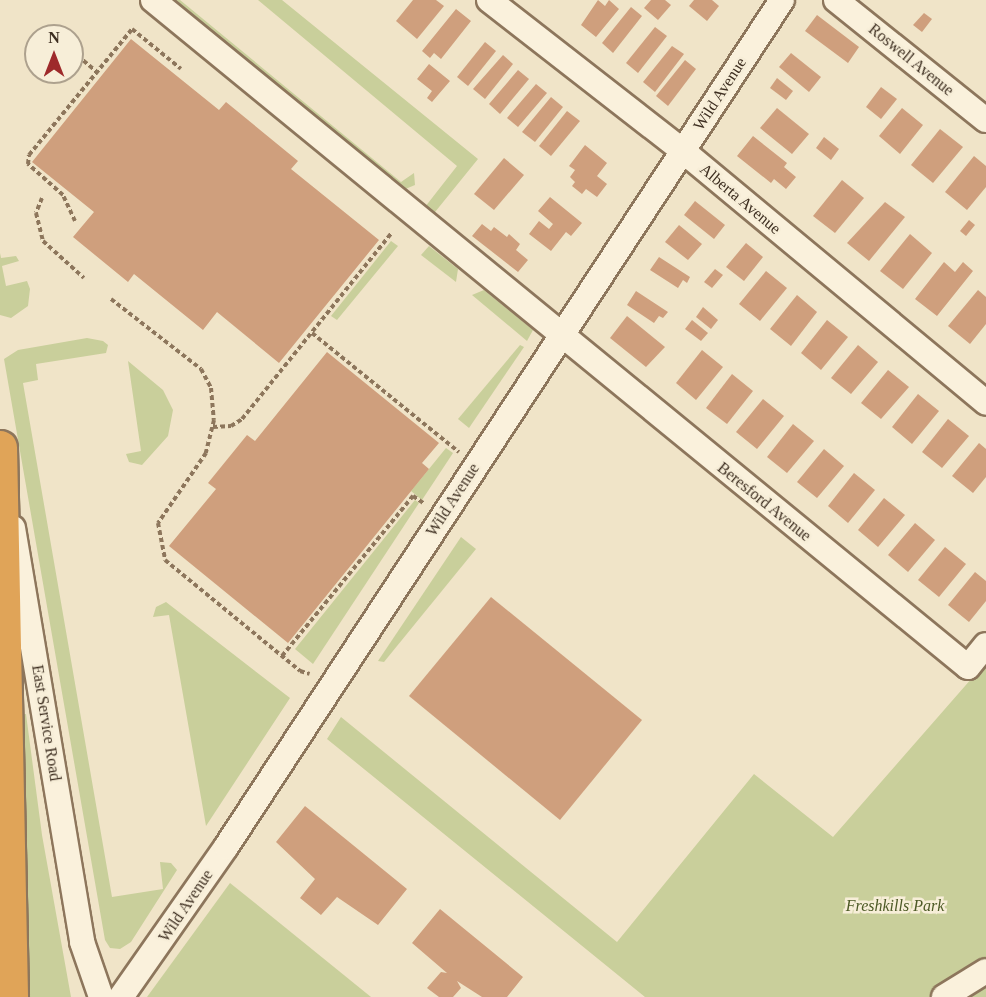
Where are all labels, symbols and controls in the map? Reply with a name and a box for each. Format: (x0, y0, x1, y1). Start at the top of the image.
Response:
street label: Roswell Avenue (864, 19, 958, 101)
north arrow (24, 24, 84, 84)
text: N (48, 29, 60, 46)
street label: Wild Avenue (689, 54, 751, 134)
street label: Alberta Avenue (695, 159, 785, 239)
street label: Beresford Avenue (713, 458, 815, 546)
street label: Wild Avenue (422, 460, 484, 540)
street label: East Service Road (27, 664, 65, 782)
street label: Wild Avenue (155, 866, 217, 946)
park label: Freshkills Park (846, 896, 944, 916)

